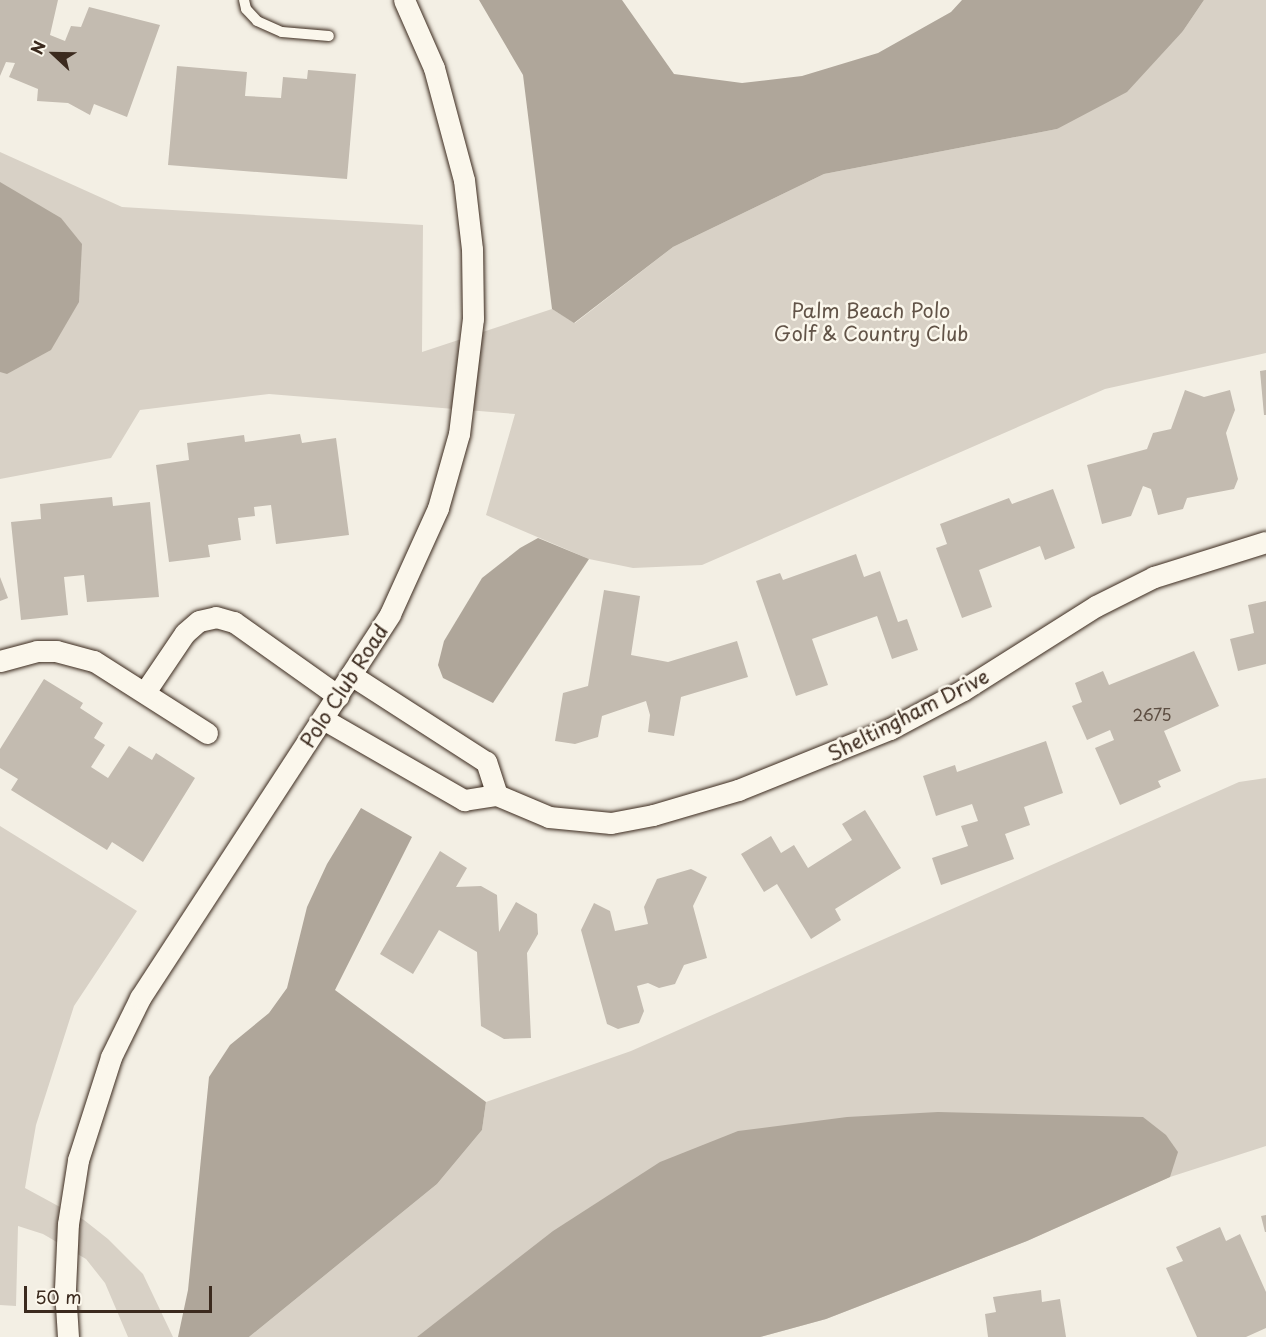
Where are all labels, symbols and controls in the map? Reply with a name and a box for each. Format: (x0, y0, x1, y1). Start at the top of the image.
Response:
north arrow (24, 24, 84, 84)
text: N (24, 37, 51, 58)
park label: Palm Beach Polo Golf & Country Club (772, 299, 970, 346)
street label: Polo Club Road (295, 619, 393, 753)
street label: Sheltingham Drive (823, 664, 993, 766)
house number: 2675 (1132, 704, 1172, 724)
scale bar (27, 1274, 214, 1312)
text: 50 m (35, 1283, 82, 1310)

